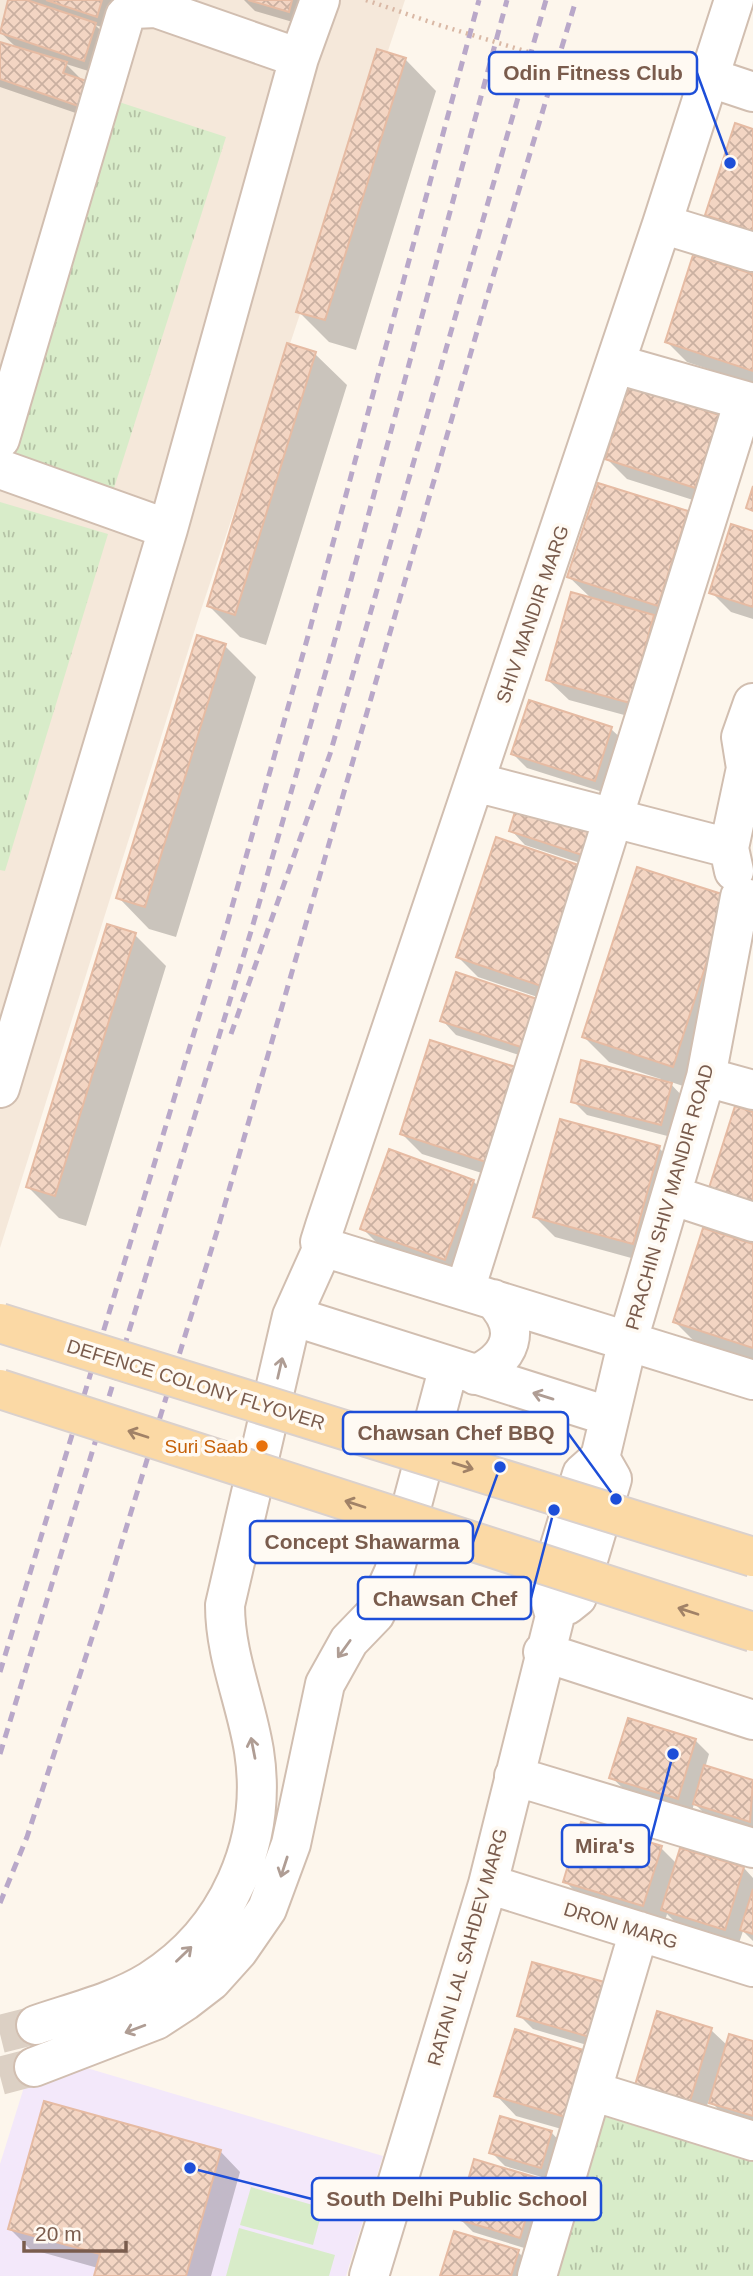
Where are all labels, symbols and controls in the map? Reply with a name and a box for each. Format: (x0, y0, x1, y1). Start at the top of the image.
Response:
callout: Odin Fitness Club (489, 52, 697, 94)
text: Odin Fitness Club (503, 61, 683, 84)
street label: SHIV MANDIR MARG (492, 522, 573, 706)
street label: PRACHIN SHIV MANDIR ROAD (621, 1062, 718, 1332)
street label: DEFENCE COLONY FLYOVER (64, 1335, 327, 1434)
one-way arrow (273, 1357, 287, 1380)
one-way arrow (532, 1388, 554, 1401)
callout: Chawsan Chef BBQ (343, 1412, 568, 1454)
text: Chawsan Chef BBQ (357, 1421, 555, 1444)
one-way arrow (128, 1427, 150, 1439)
place label: Suri Saab (165, 1436, 248, 1457)
marker: Suri Saab (254, 1438, 270, 1454)
one-way arrow (452, 1461, 474, 1474)
one-way arrow (344, 1496, 366, 1509)
callout: Concept Shawarma (250, 1521, 473, 1563)
text: Concept Shawarma (265, 1530, 460, 1553)
callout: Chawsan Chef (358, 1577, 531, 1619)
text: Chawsan Chef (373, 1587, 518, 1610)
one-way arrow (677, 1604, 699, 1617)
one-way arrow (337, 1639, 351, 1658)
one-way arrow (245, 1737, 259, 1760)
callout: Mira's (562, 1825, 649, 1867)
street label: RATAN LAL SAHDEV MARG (424, 1826, 511, 2068)
text: Mira's (575, 1834, 635, 1857)
one-way arrow (277, 1855, 289, 1877)
street label: DRON MARG (561, 1898, 680, 1953)
one-way arrow (175, 1945, 192, 1962)
one-way arrow (124, 2023, 146, 2036)
callout: South Delhi Public School (312, 2178, 601, 2220)
text: South Delhi Public School (326, 2187, 588, 2210)
scale bar (24, 2210, 126, 2254)
text: 20 m (35, 2222, 82, 2245)

